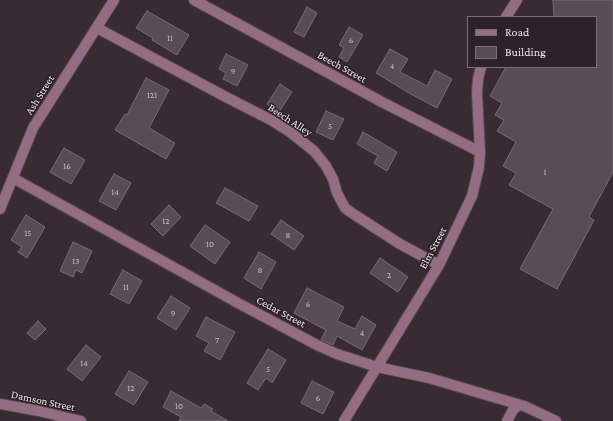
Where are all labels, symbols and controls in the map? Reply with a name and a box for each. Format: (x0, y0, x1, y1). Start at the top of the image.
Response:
legend (467, 16, 597, 68)
text: Road (505, 25, 529, 39)
house number: 11 (167, 33, 173, 43)
house number: 6 (349, 35, 353, 45)
text: Building (505, 45, 546, 59)
street label: Beech Street (315, 48, 369, 86)
house number: 4 (390, 61, 394, 71)
house number: 9 (231, 66, 235, 76)
street label: Ash Street (23, 73, 57, 117)
house number: 121 (147, 90, 157, 100)
street label: Beech Alley (265, 101, 315, 139)
house number: 5 (328, 121, 332, 131)
house number: 16 (63, 161, 71, 171)
house number: 1 (544, 167, 546, 177)
house number: 14 (111, 187, 119, 197)
house number: 12 (162, 216, 170, 226)
street label: Elm Street (416, 225, 450, 271)
house number: 15 (24, 228, 32, 238)
house number: 8 (286, 230, 290, 240)
house number: 10 (206, 239, 214, 249)
house number: 13 (72, 256, 80, 266)
house number: 8 (258, 265, 262, 275)
house number: 2 (387, 270, 391, 280)
house number: 11 (123, 282, 129, 292)
street label: Cedar Street (254, 294, 308, 330)
house number: 6 (306, 299, 310, 309)
house number: 9 (171, 308, 175, 318)
house number: 4 (360, 328, 364, 338)
house number: 7 (215, 335, 219, 345)
house number: 14 (80, 358, 88, 368)
house number: 5 (266, 364, 270, 374)
house number: 12 (127, 383, 135, 393)
street label: Damson Street (10, 388, 76, 414)
house number: 6 (316, 393, 320, 403)
house number: 10 (175, 401, 183, 411)

